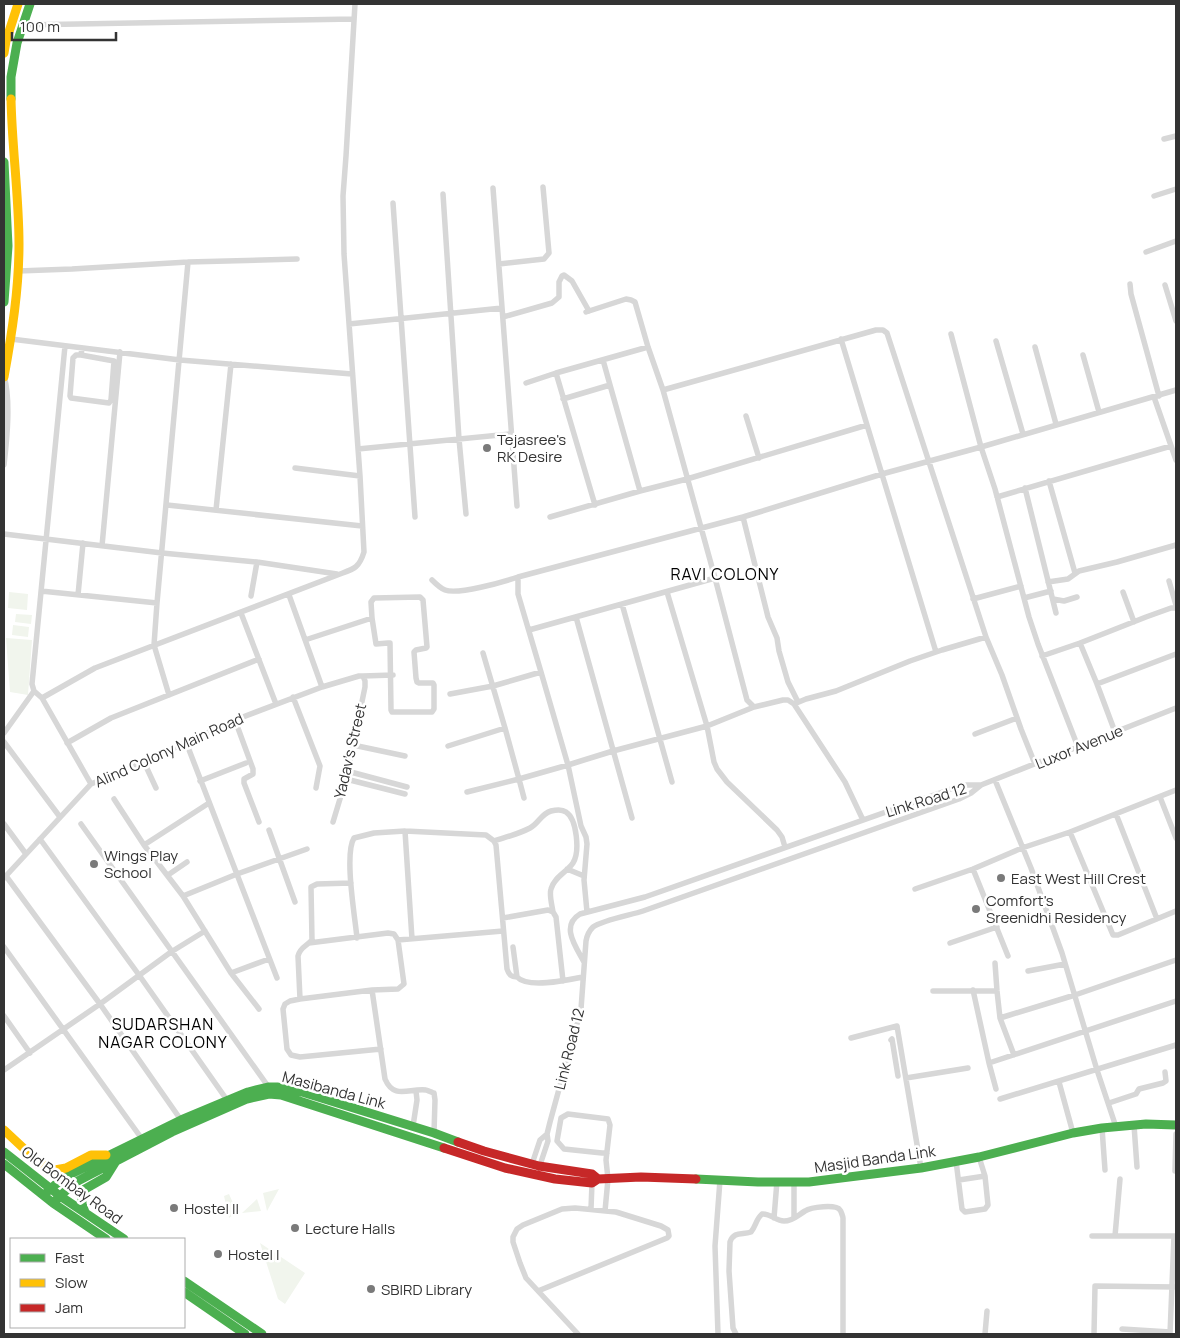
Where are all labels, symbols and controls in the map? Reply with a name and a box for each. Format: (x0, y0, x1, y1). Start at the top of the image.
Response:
scale bar (12, 10, 116, 42)
text: 100 m (20, 16, 60, 37)
place label: Tejasree's RK Desire (497, 429, 566, 467)
marker: Tejasree's RK Desire (481, 442, 493, 454)
district label: RAVI COLONY (671, 563, 780, 585)
street label: Yadav's Street (329, 701, 371, 801)
street label: Alind Colony Main Road (91, 708, 247, 792)
street label: Luxor Avenue (1032, 720, 1126, 774)
street label: Link Road 12 (883, 778, 969, 822)
place label: Wings Play School (104, 845, 178, 883)
marker: Wings Play School (88, 858, 100, 870)
place label: East West Hill Crest (1011, 868, 1146, 889)
marker: East West Hill Crest (995, 872, 1007, 884)
place label: Comfort's Sreenidhi Residency (986, 890, 1126, 928)
marker: Comfort's Sreenidhi Residency (970, 903, 982, 915)
street label: Link Road 12 (549, 1006, 589, 1092)
district label: SUDARSHAN NAGAR COLONY (98, 1013, 228, 1053)
street label: Masibanda Link (280, 1066, 389, 1114)
street label: Masjid Banda Link (813, 1140, 937, 1178)
street label: Old Bombay Road (17, 1141, 127, 1229)
place label: Hostel II (184, 1198, 239, 1219)
marker: Hostel II (168, 1202, 180, 1214)
place label: Lecture Halls (305, 1218, 395, 1239)
marker: Lecture Halls (289, 1222, 301, 1234)
legend (10, 1238, 185, 1328)
place label: Hostel I (228, 1244, 279, 1265)
text: Fast (55, 1247, 84, 1268)
marker: Hostel I (212, 1248, 224, 1260)
text: Slow (55, 1272, 88, 1293)
place label: SBIRD Library (381, 1279, 472, 1300)
marker: SBIRD Library (365, 1283, 377, 1295)
text: Jam (55, 1297, 83, 1318)

